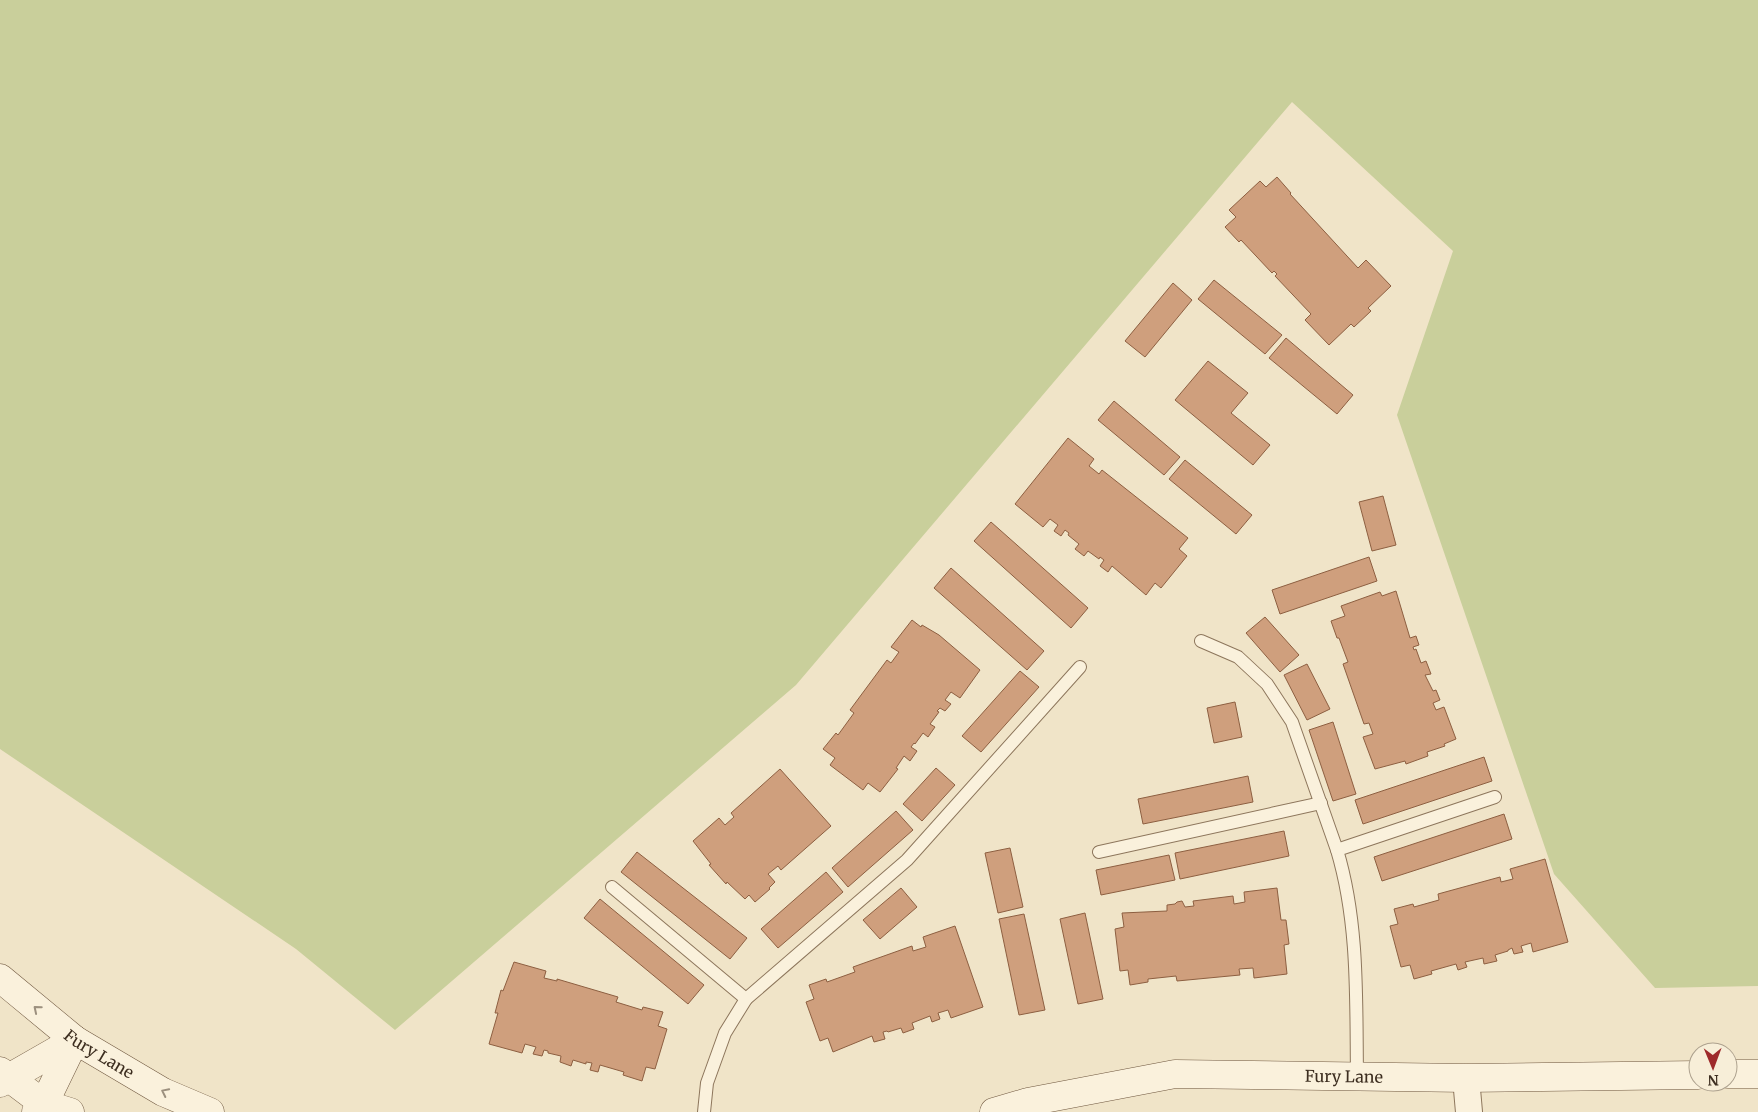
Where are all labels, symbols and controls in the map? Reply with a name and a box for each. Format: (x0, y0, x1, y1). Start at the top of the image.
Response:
one-way arrow (34, 1006, 43, 1015)
street label: Fury Lane (60, 1025, 138, 1083)
north arrow (1688, 1042, 1738, 1092)
street label: Fury Lane (1305, 1066, 1383, 1087)
text: N (1708, 1071, 1719, 1089)
one-way arrow (161, 1088, 170, 1098)

